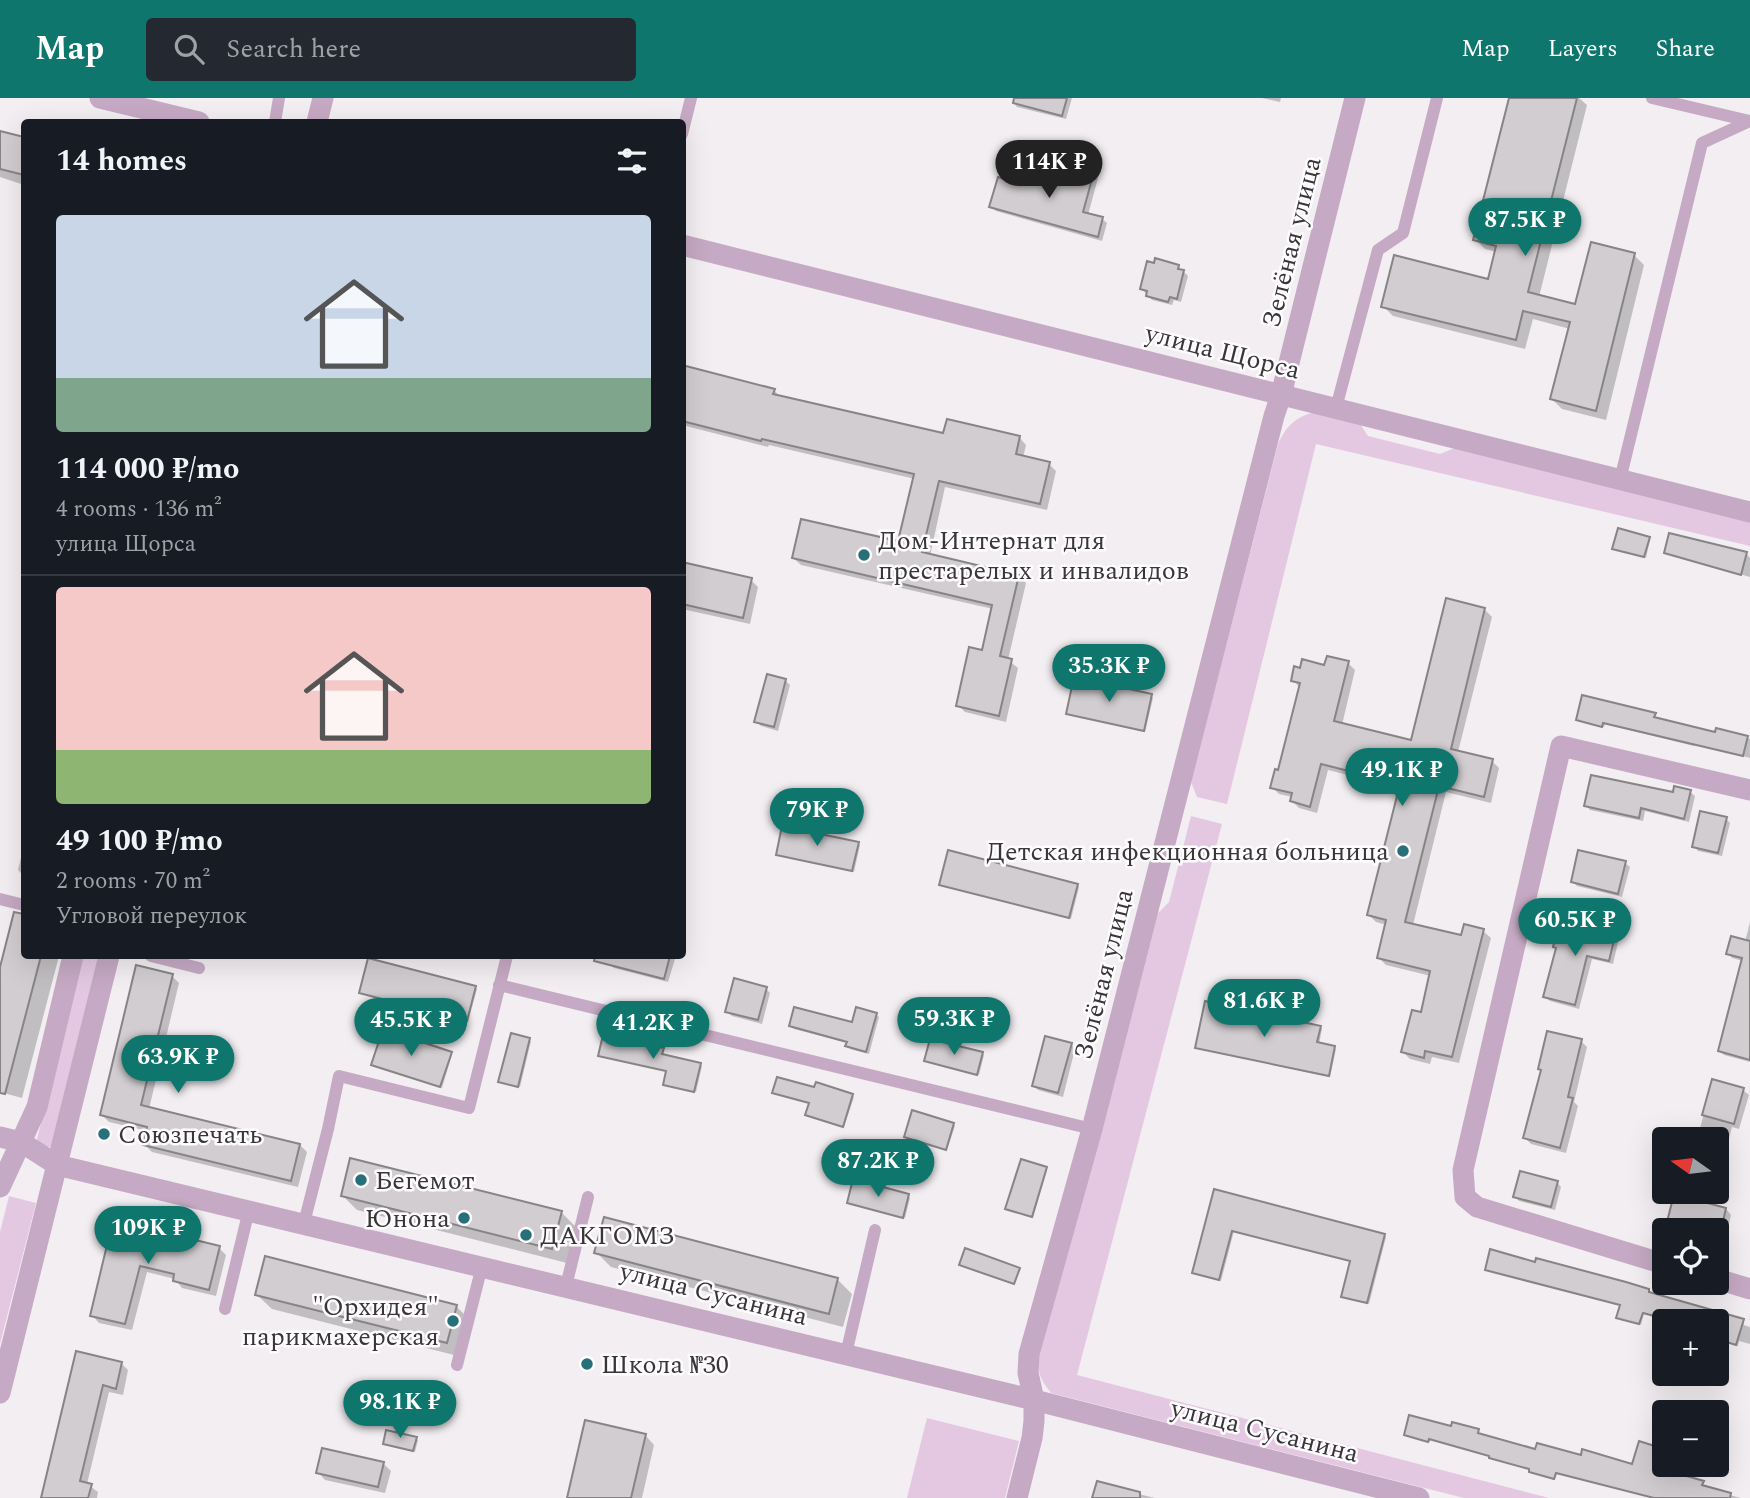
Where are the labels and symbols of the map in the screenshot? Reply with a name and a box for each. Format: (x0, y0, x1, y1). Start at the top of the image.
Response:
pin: 114K ₽ (992, 140, 1106, 200)
street label: Зелёная улица (1251, 152, 1333, 332)
pin: 87.5K ₽ (1460, 198, 1590, 258)
street label: улица Щорса (1140, 313, 1305, 391)
place label: Дом-Интернат для престарелых и инвалидов (878, 521, 1189, 591)
marker: Дом-Интернат для престарелых и инвалидов (856, 547, 872, 563)
pin: 35.3K ₽ (1044, 644, 1174, 704)
pin: 49.1K ₽ (1337, 748, 1467, 808)
pin: 79K ₽ (768, 788, 866, 848)
place label: Детская инфекционная больница (986, 832, 1389, 872)
marker: Детская инфекционная больница (1395, 843, 1411, 859)
street label: Зелёная улица (1063, 884, 1145, 1064)
pin: 60.5K ₽ (1510, 898, 1640, 958)
pin: 81.6K ₽ (1199, 979, 1329, 1039)
pin: 45.5K ₽ (346, 998, 476, 1058)
pin: 59.3K ₽ (889, 998, 1019, 1057)
pin: 41.2K ₽ (588, 1002, 718, 1061)
pin: 63.9K ₽ (113, 1035, 243, 1095)
place label: Союзпечать (118, 1115, 262, 1155)
marker: Союзпечать (96, 1126, 112, 1142)
north arrow (1652, 1127, 1729, 1204)
pin: 87.2K ₽ (813, 1140, 943, 1199)
place label: Бегемот (375, 1161, 475, 1201)
marker: Бегемот (353, 1172, 369, 1188)
place label: Юнона (365, 1199, 450, 1239)
pin: 109K ₽ (91, 1206, 205, 1266)
marker: Юнона (456, 1210, 472, 1226)
place label: ДАКГОМЗ (540, 1216, 675, 1256)
marker: ДАКГОМЗ (518, 1227, 534, 1243)
street label: улица Сусанина (615, 1251, 812, 1337)
place label: "Орхидея" парикмахерская (242, 1287, 439, 1357)
marker: "Орхидея" парикмахерская (445, 1313, 461, 1329)
place label: Школа №30 (601, 1345, 729, 1385)
marker: Школа №30 (579, 1356, 595, 1372)
pin: 98.1K ₽ (335, 1380, 465, 1440)
street label: улица Сусанина (1166, 1388, 1363, 1474)

